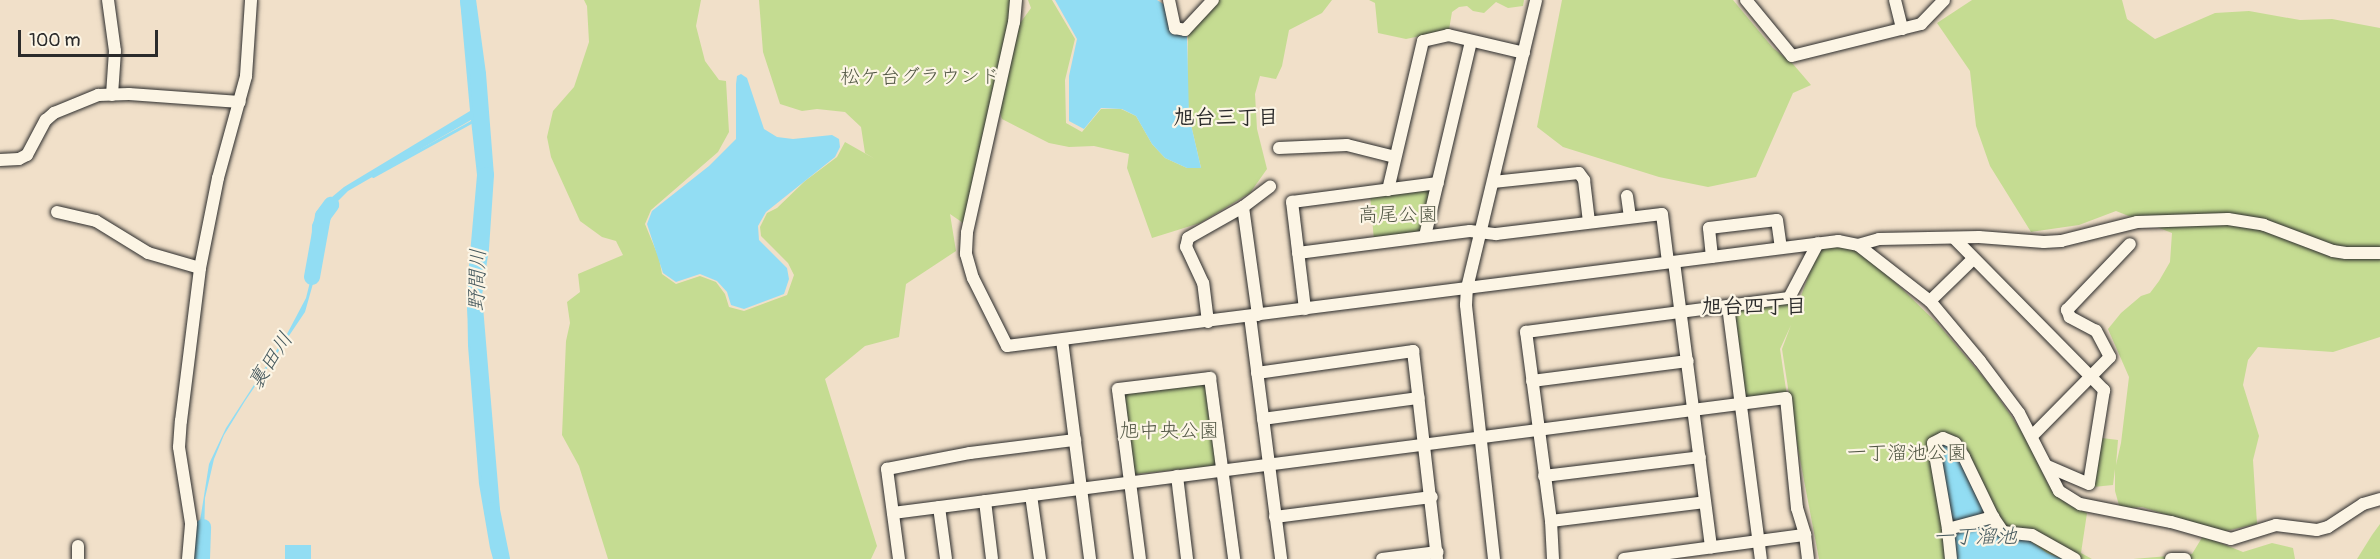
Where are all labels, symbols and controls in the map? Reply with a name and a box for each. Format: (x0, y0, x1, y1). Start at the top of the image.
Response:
scale bar (21, 18, 160, 56)
text: 100 m (29, 29, 81, 52)
park label: 松ケ台グラウンド (840, 64, 1000, 88)
district label: 旭台三丁目 (1174, 105, 1278, 131)
park label: 高尾公園 (1358, 202, 1438, 226)
water label: 野間川 (464, 248, 492, 312)
district label: 旭台四丁目 (1702, 294, 1806, 320)
water label: 裏田川 (243, 328, 299, 394)
park label: 旭中央公園 (1119, 418, 1219, 442)
park label: 一丁溜池公園 (1847, 440, 1967, 464)
water label: 一丁溜池 (1933, 524, 2017, 550)

